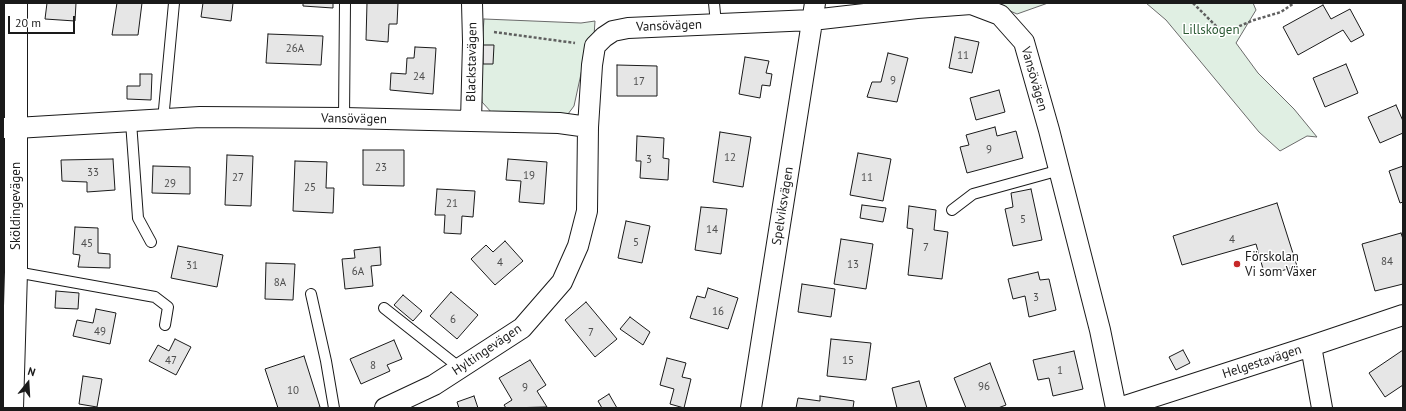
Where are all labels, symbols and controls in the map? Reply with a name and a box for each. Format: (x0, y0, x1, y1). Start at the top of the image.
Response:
scale bar (10, 8, 77, 34)
text: 20 m (15, 15, 41, 30)
street label: Vansövägen (636, 17, 702, 35)
street label: Blackstavägen (464, 22, 480, 102)
park label: Lillskogen (1182, 22, 1240, 38)
house number: 26A (286, 42, 304, 56)
street label: Vansövägen (1017, 45, 1051, 113)
house number: 11 (957, 49, 969, 63)
house number: 24 (413, 70, 425, 84)
house number: 9 (890, 74, 896, 88)
house number: 17 (633, 75, 645, 89)
street label: Vansövägen (321, 111, 387, 127)
house number: 9 (986, 143, 992, 157)
house number: 12 (724, 151, 736, 165)
house number: 3 (646, 153, 652, 167)
house number: 23 (375, 161, 387, 175)
street label: Sköldingevägen (8, 162, 24, 250)
house number: 33 (87, 166, 99, 180)
street label: Spelviksvägen (769, 166, 797, 246)
house number: 19 (523, 169, 535, 183)
house number: 27 (232, 171, 244, 185)
house number: 11 (861, 171, 873, 185)
house number: 29 (164, 177, 176, 191)
house number: 25 (304, 181, 316, 195)
house number: 21 (446, 197, 458, 211)
house number: 5 (1020, 213, 1026, 227)
house number: 14 (706, 223, 718, 237)
house number: 4 (1229, 233, 1235, 247)
house number: 5 (633, 236, 639, 250)
house number: 45 (81, 237, 93, 251)
house number: 7 (923, 241, 929, 255)
place label: Förskolan Vi som Växer (1245, 249, 1316, 280)
house number: 84 (1381, 255, 1393, 269)
house number: 4 (497, 256, 503, 270)
house number: 13 (847, 258, 859, 272)
house number: 31 (186, 259, 198, 273)
marker: Förskolan Vi som Växer (1232, 259, 1242, 269)
house number: 6A (352, 265, 364, 279)
house number: 8A (274, 276, 286, 290)
house number: 3 (1033, 291, 1039, 305)
house number: 16 (712, 305, 724, 319)
house number: 6 (450, 313, 456, 327)
street label: Hyltingevägen (449, 321, 525, 379)
house number: 49 (94, 325, 106, 339)
house number: 7 (588, 326, 594, 340)
street label: Helgestavägen (1220, 342, 1304, 382)
house number: 47 (165, 354, 177, 368)
house number: 15 (842, 354, 854, 368)
house number: 8 (370, 359, 376, 373)
north arrow (8, 363, 48, 403)
text: N (26, 364, 37, 379)
house number: 1 (1057, 364, 1063, 378)
house number: 96 (978, 380, 990, 394)
house number: 9 (522, 381, 528, 395)
house number: 10 (287, 384, 299, 398)

